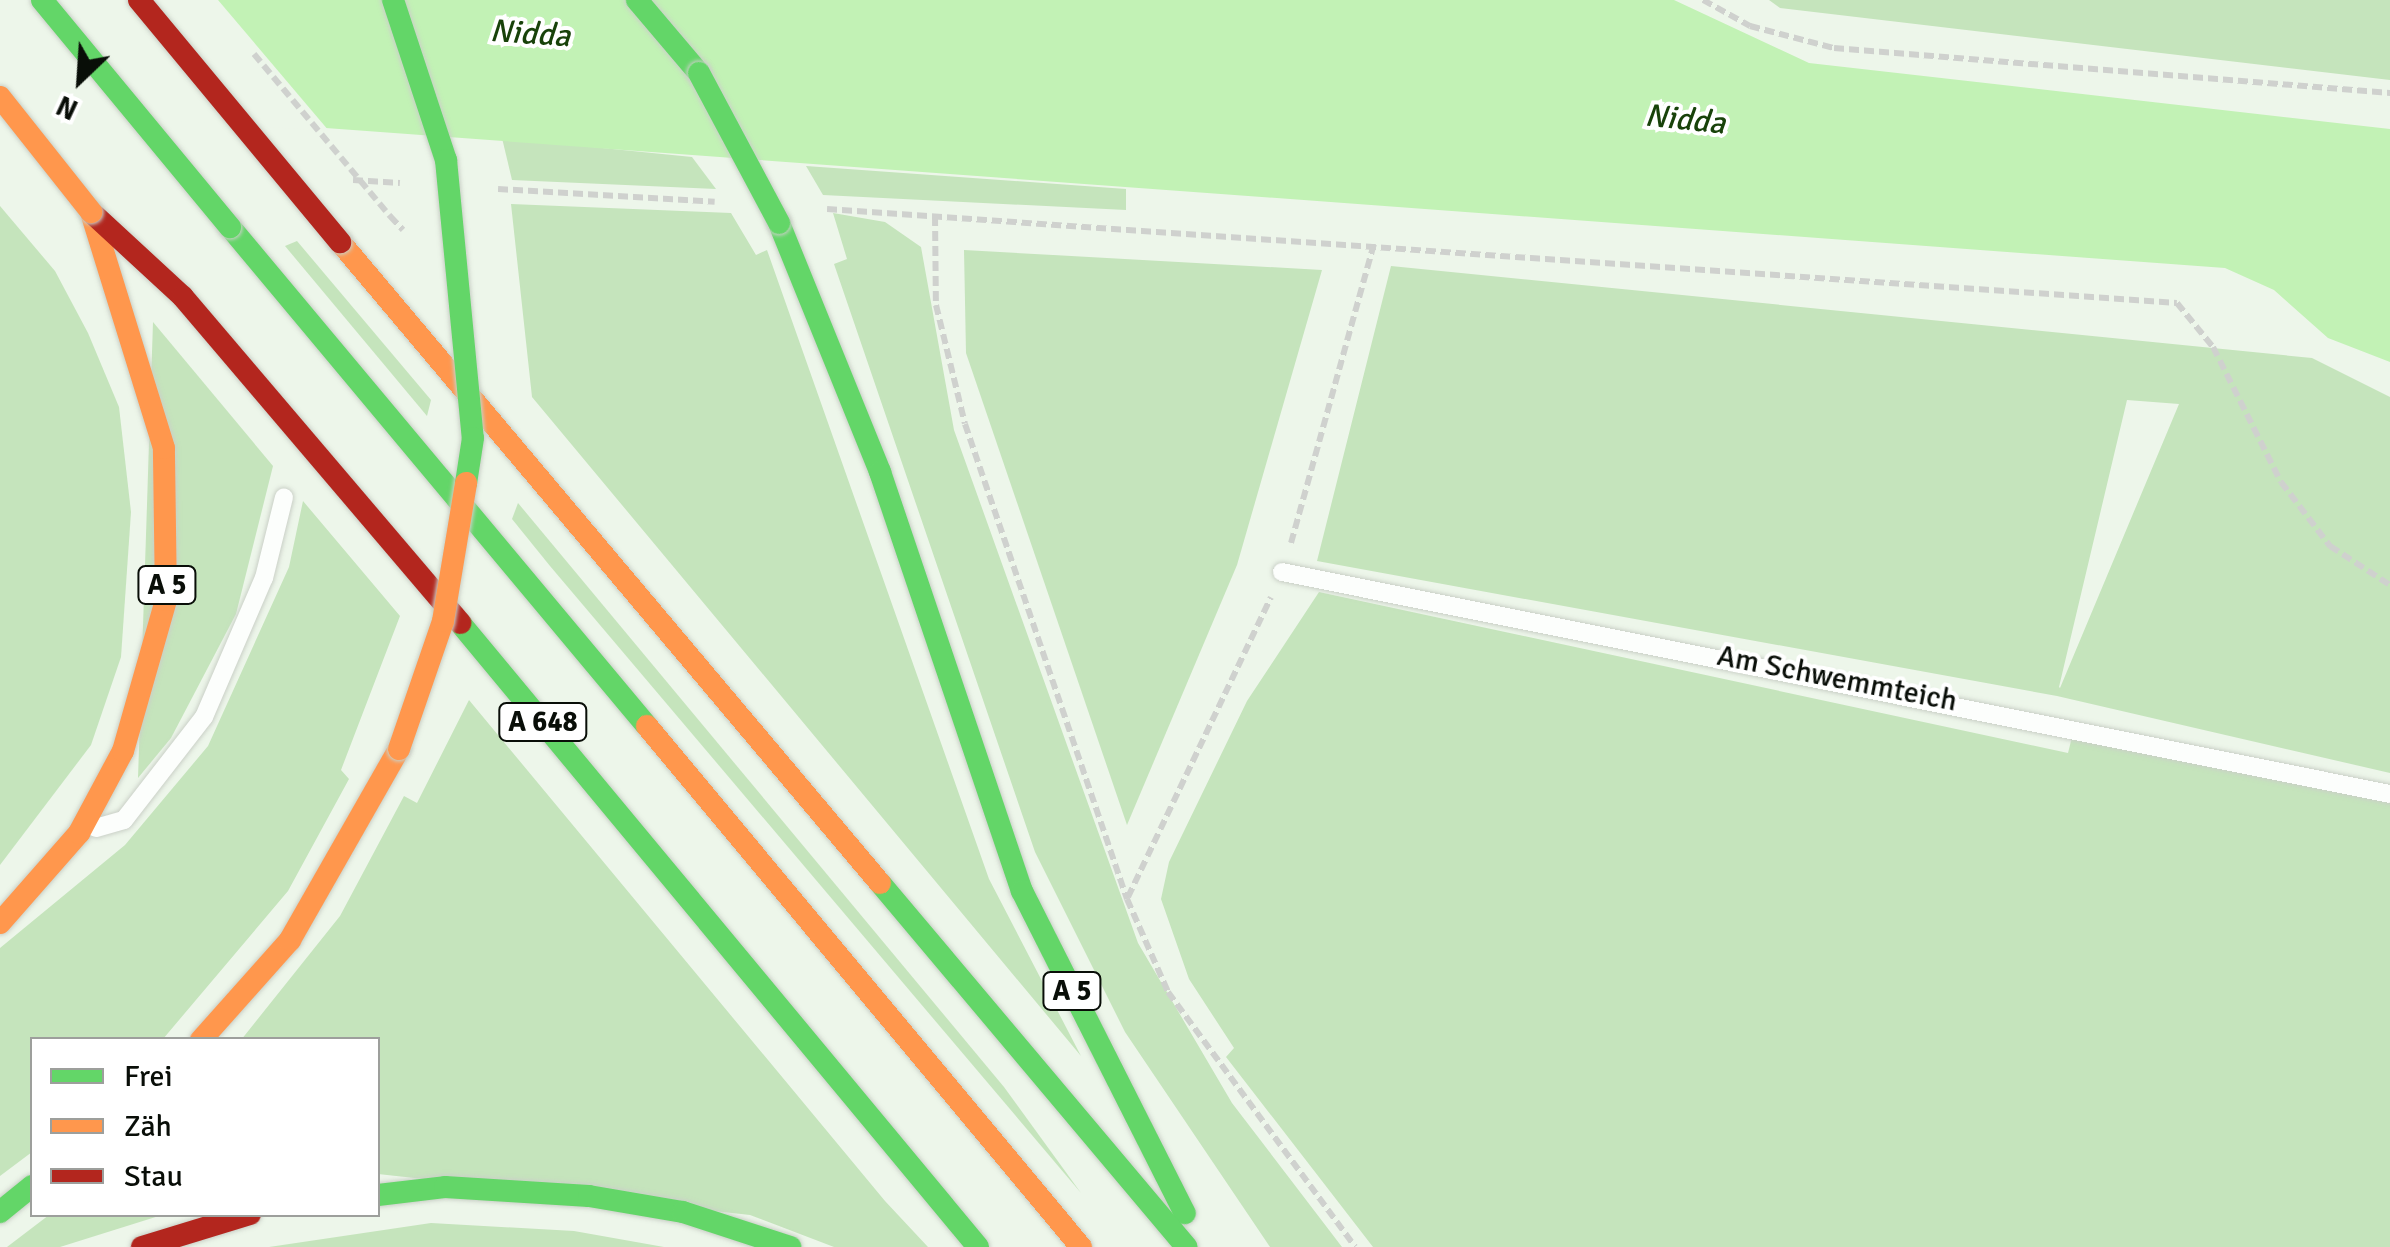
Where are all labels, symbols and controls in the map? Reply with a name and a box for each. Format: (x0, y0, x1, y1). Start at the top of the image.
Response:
water label: Nidda (488, 12, 572, 56)
north arrow (30, 30, 130, 130)
text: N (51, 88, 83, 127)
water label: Nidda (1643, 97, 1727, 143)
road number: A 5 (137, 562, 197, 608)
street label: Am Schwemmteich (1714, 638, 1960, 720)
road number: A 648 (498, 699, 588, 745)
road number: A 5 (1042, 968, 1102, 1014)
legend (30, 1037, 380, 1217)
text: Frei (124, 1058, 173, 1095)
text: Zäh (124, 1108, 172, 1145)
text: Stau (124, 1158, 183, 1195)

